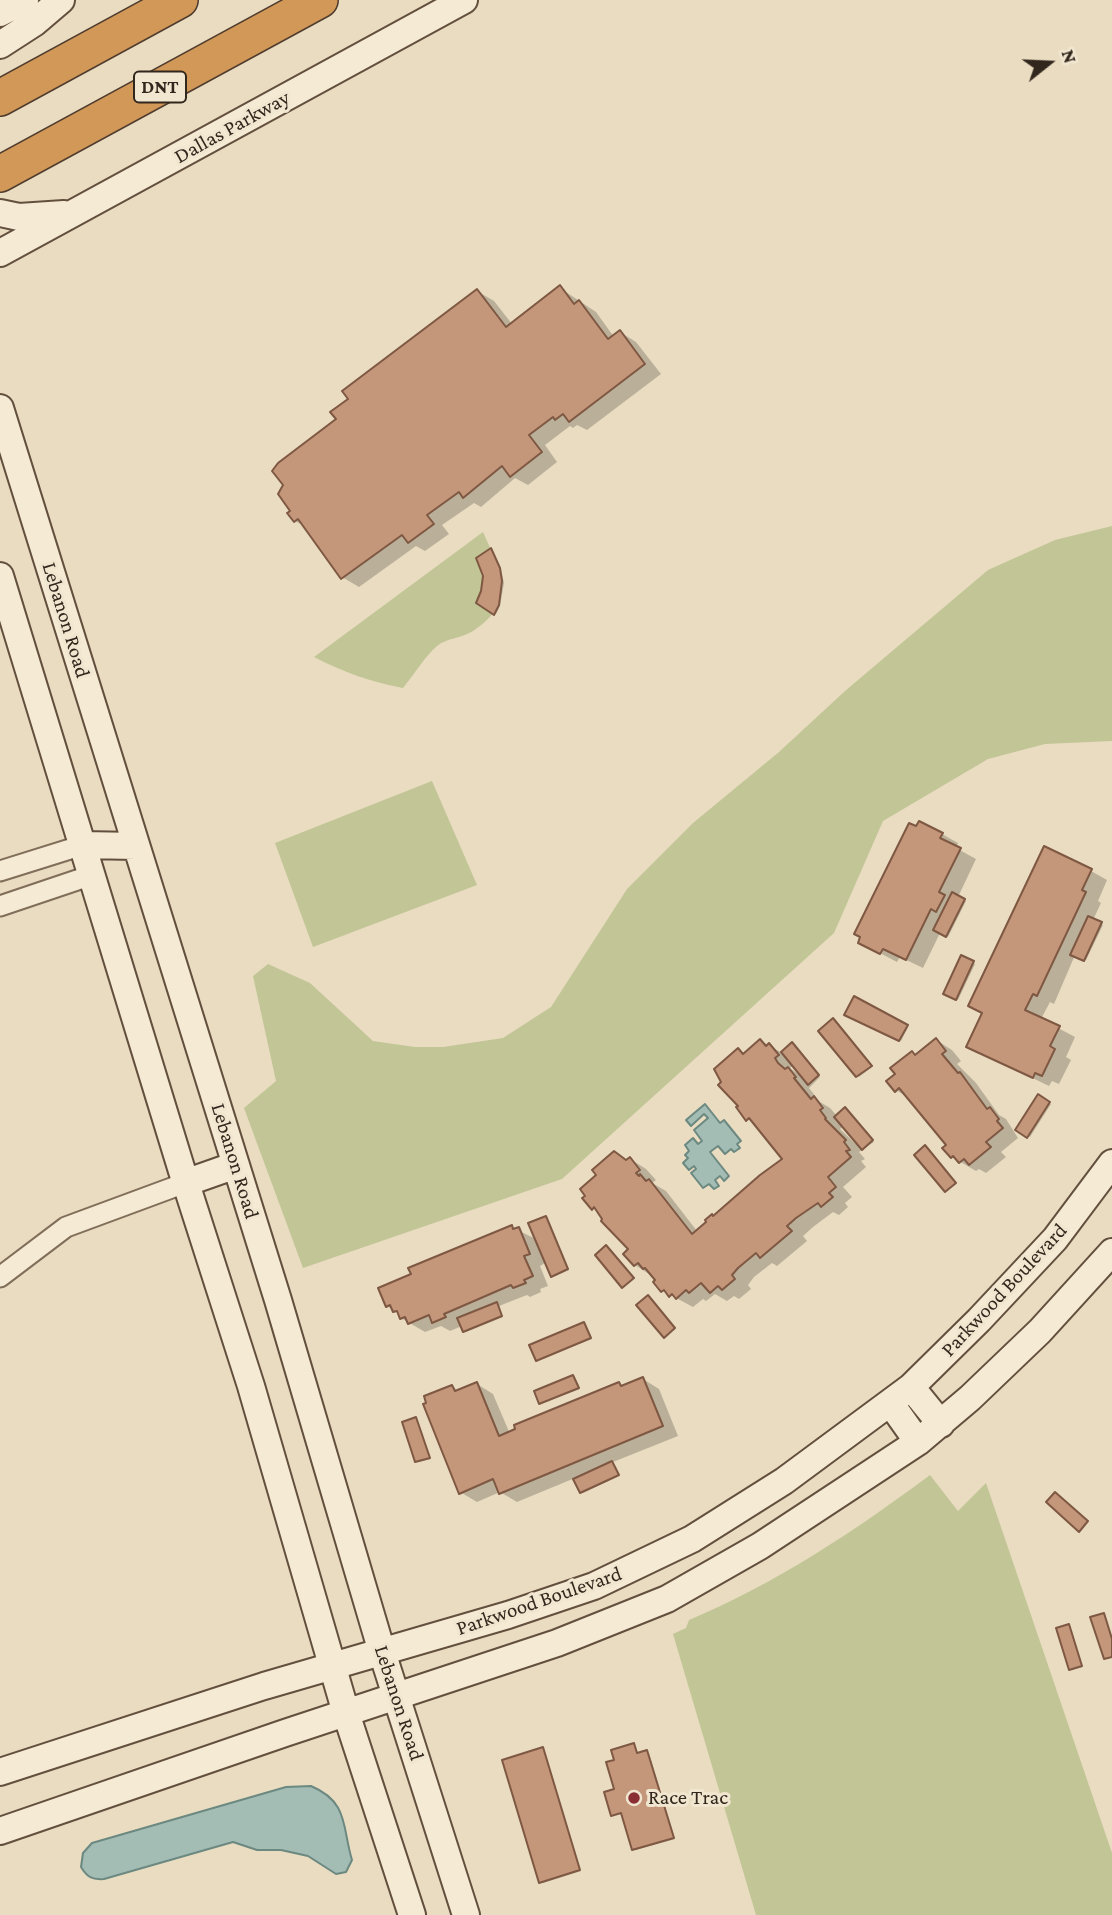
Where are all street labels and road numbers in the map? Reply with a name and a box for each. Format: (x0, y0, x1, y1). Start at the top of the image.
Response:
road number: DNT (134, 72, 186, 102)
street label: Dallas Parkway (170, 85, 294, 169)
street label: Lebanon Road (36, 559, 96, 681)
street label: Lebanon Road (205, 1100, 265, 1222)
street label: Parkwood Boulevard (936, 1218, 1072, 1362)
street label: Parkwood Boulevard (453, 1561, 625, 1641)
street label: Lebanon Road (369, 1642, 429, 1764)

